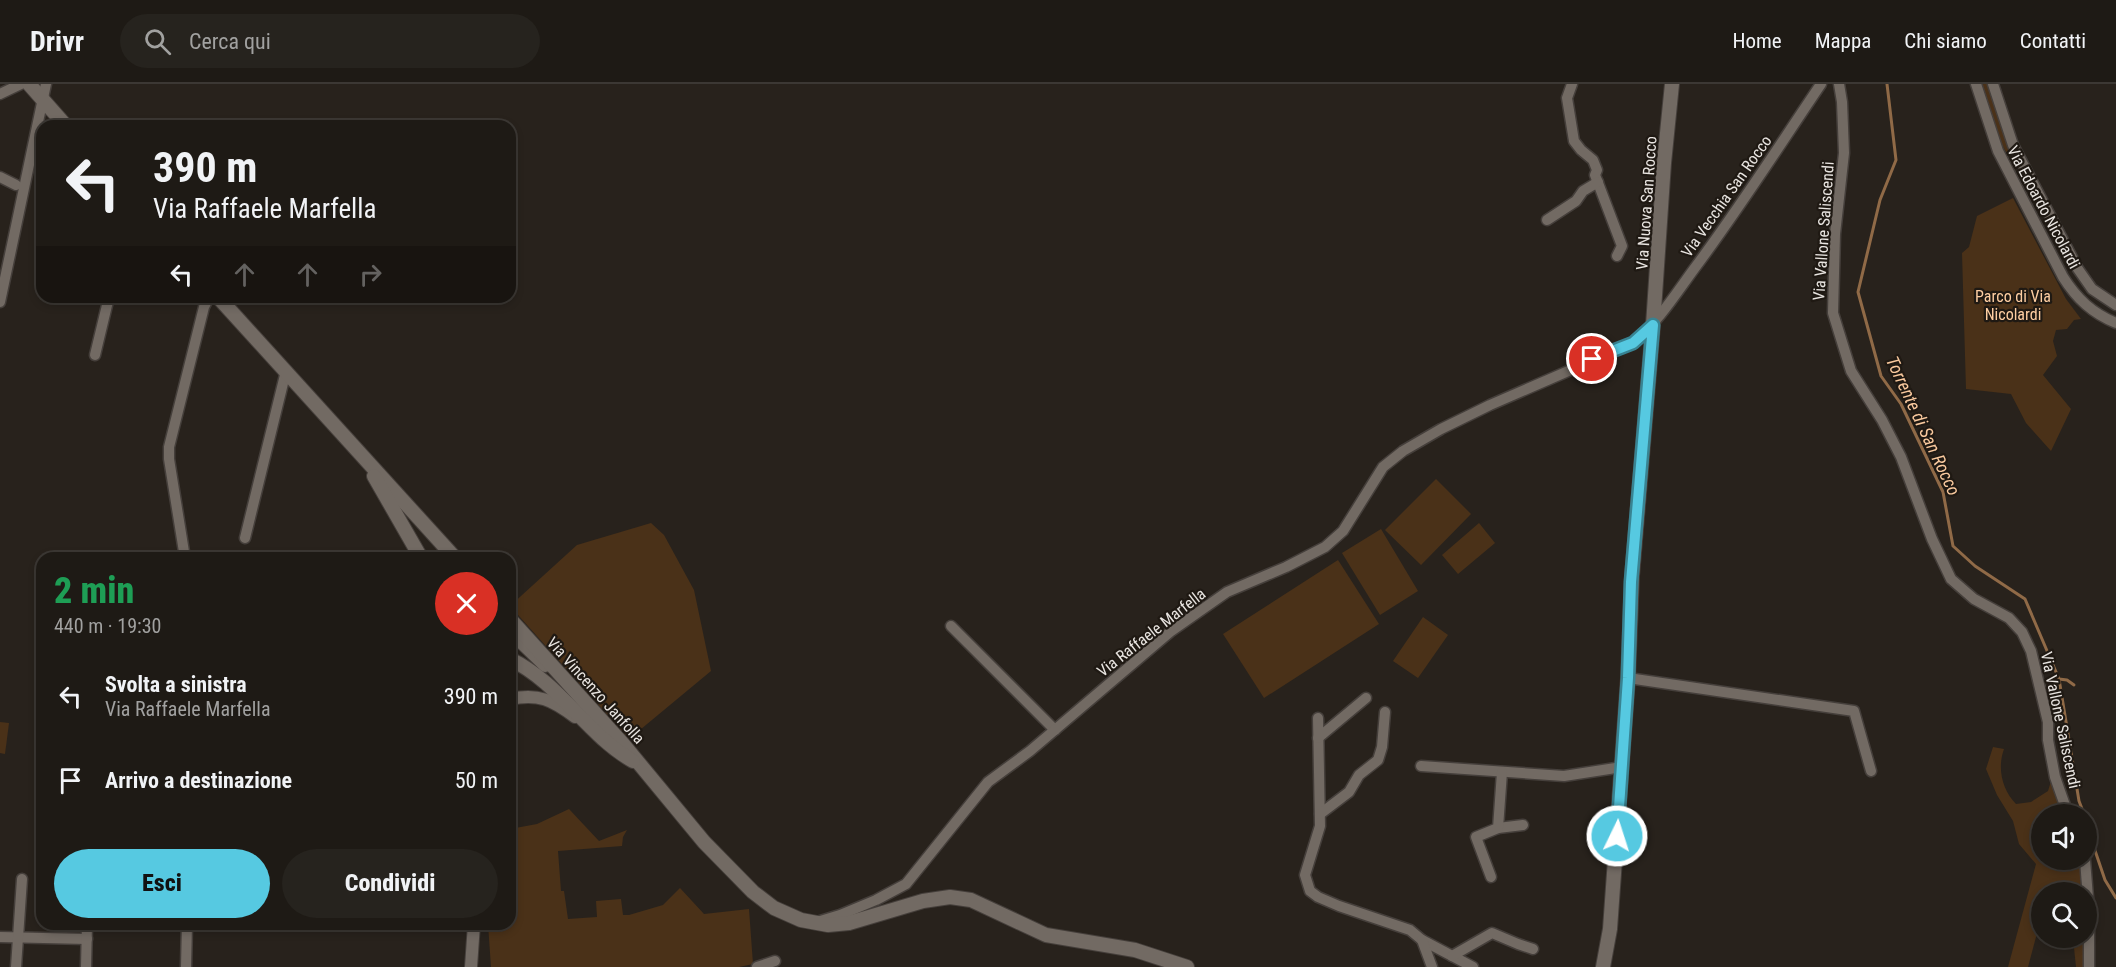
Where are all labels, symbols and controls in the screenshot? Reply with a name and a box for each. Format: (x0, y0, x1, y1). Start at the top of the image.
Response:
search box (120, 14, 540, 68)
text: Drivr (30, 25, 84, 58)
icon: search (141, 25, 174, 58)
text: Cerca qui (189, 29, 271, 54)
text: Home (1732, 29, 1782, 53)
text: Mappa (1815, 29, 1871, 53)
text: Chi siamo (1904, 29, 1987, 53)
text: Contatti (2020, 29, 2086, 53)
street label: Via Vecchia San Rocco (1677, 132, 1776, 261)
street label: Via Nuova San Rocco (1632, 135, 1661, 271)
text: 390 m (153, 143, 258, 192)
street label: Via Edoardo Nicolardi (2003, 143, 2084, 272)
icon: left (54, 144, 132, 222)
street label: Via Vallone Saliscendi (1809, 161, 1838, 301)
text: Via Raffaele Marfella (153, 193, 376, 225)
icon: left (165, 258, 198, 291)
icon: ahead (228, 258, 261, 291)
icon: ahead (291, 258, 324, 291)
icon: right (354, 258, 387, 291)
park label: Parco di Via Nicolardi (1975, 287, 2051, 324)
pin (1566, 333, 1617, 384)
icon: arrive (1575, 342, 1608, 375)
water label: Torrente di San Rocco (1882, 353, 1965, 499)
text: 2 min (54, 570, 134, 612)
button: close (435, 572, 498, 635)
street label: Via Raffaele Marfella (1093, 584, 1209, 681)
text: 440 m · 19:30 (54, 614, 161, 638)
street label: Via Vincenzo Janfolla (543, 633, 648, 748)
street label: Via Vallone Saliscendi (2037, 650, 2084, 790)
text: Svolta a sinistra (105, 672, 247, 697)
icon: left (54, 680, 87, 713)
text: 390 m (444, 684, 498, 709)
text: Via Raffaele Marfella (105, 697, 271, 721)
icon: arrive (54, 764, 87, 797)
text: Arrivo a destinazione (105, 768, 292, 793)
text: 50 m (455, 768, 498, 793)
position arrow (1585, 804, 1649, 868)
map controls (2031, 804, 2097, 948)
button: sound (2031, 804, 2097, 870)
button: Esci (54, 849, 270, 918)
button: Condividi (282, 849, 498, 918)
button: search (2031, 882, 2097, 948)

